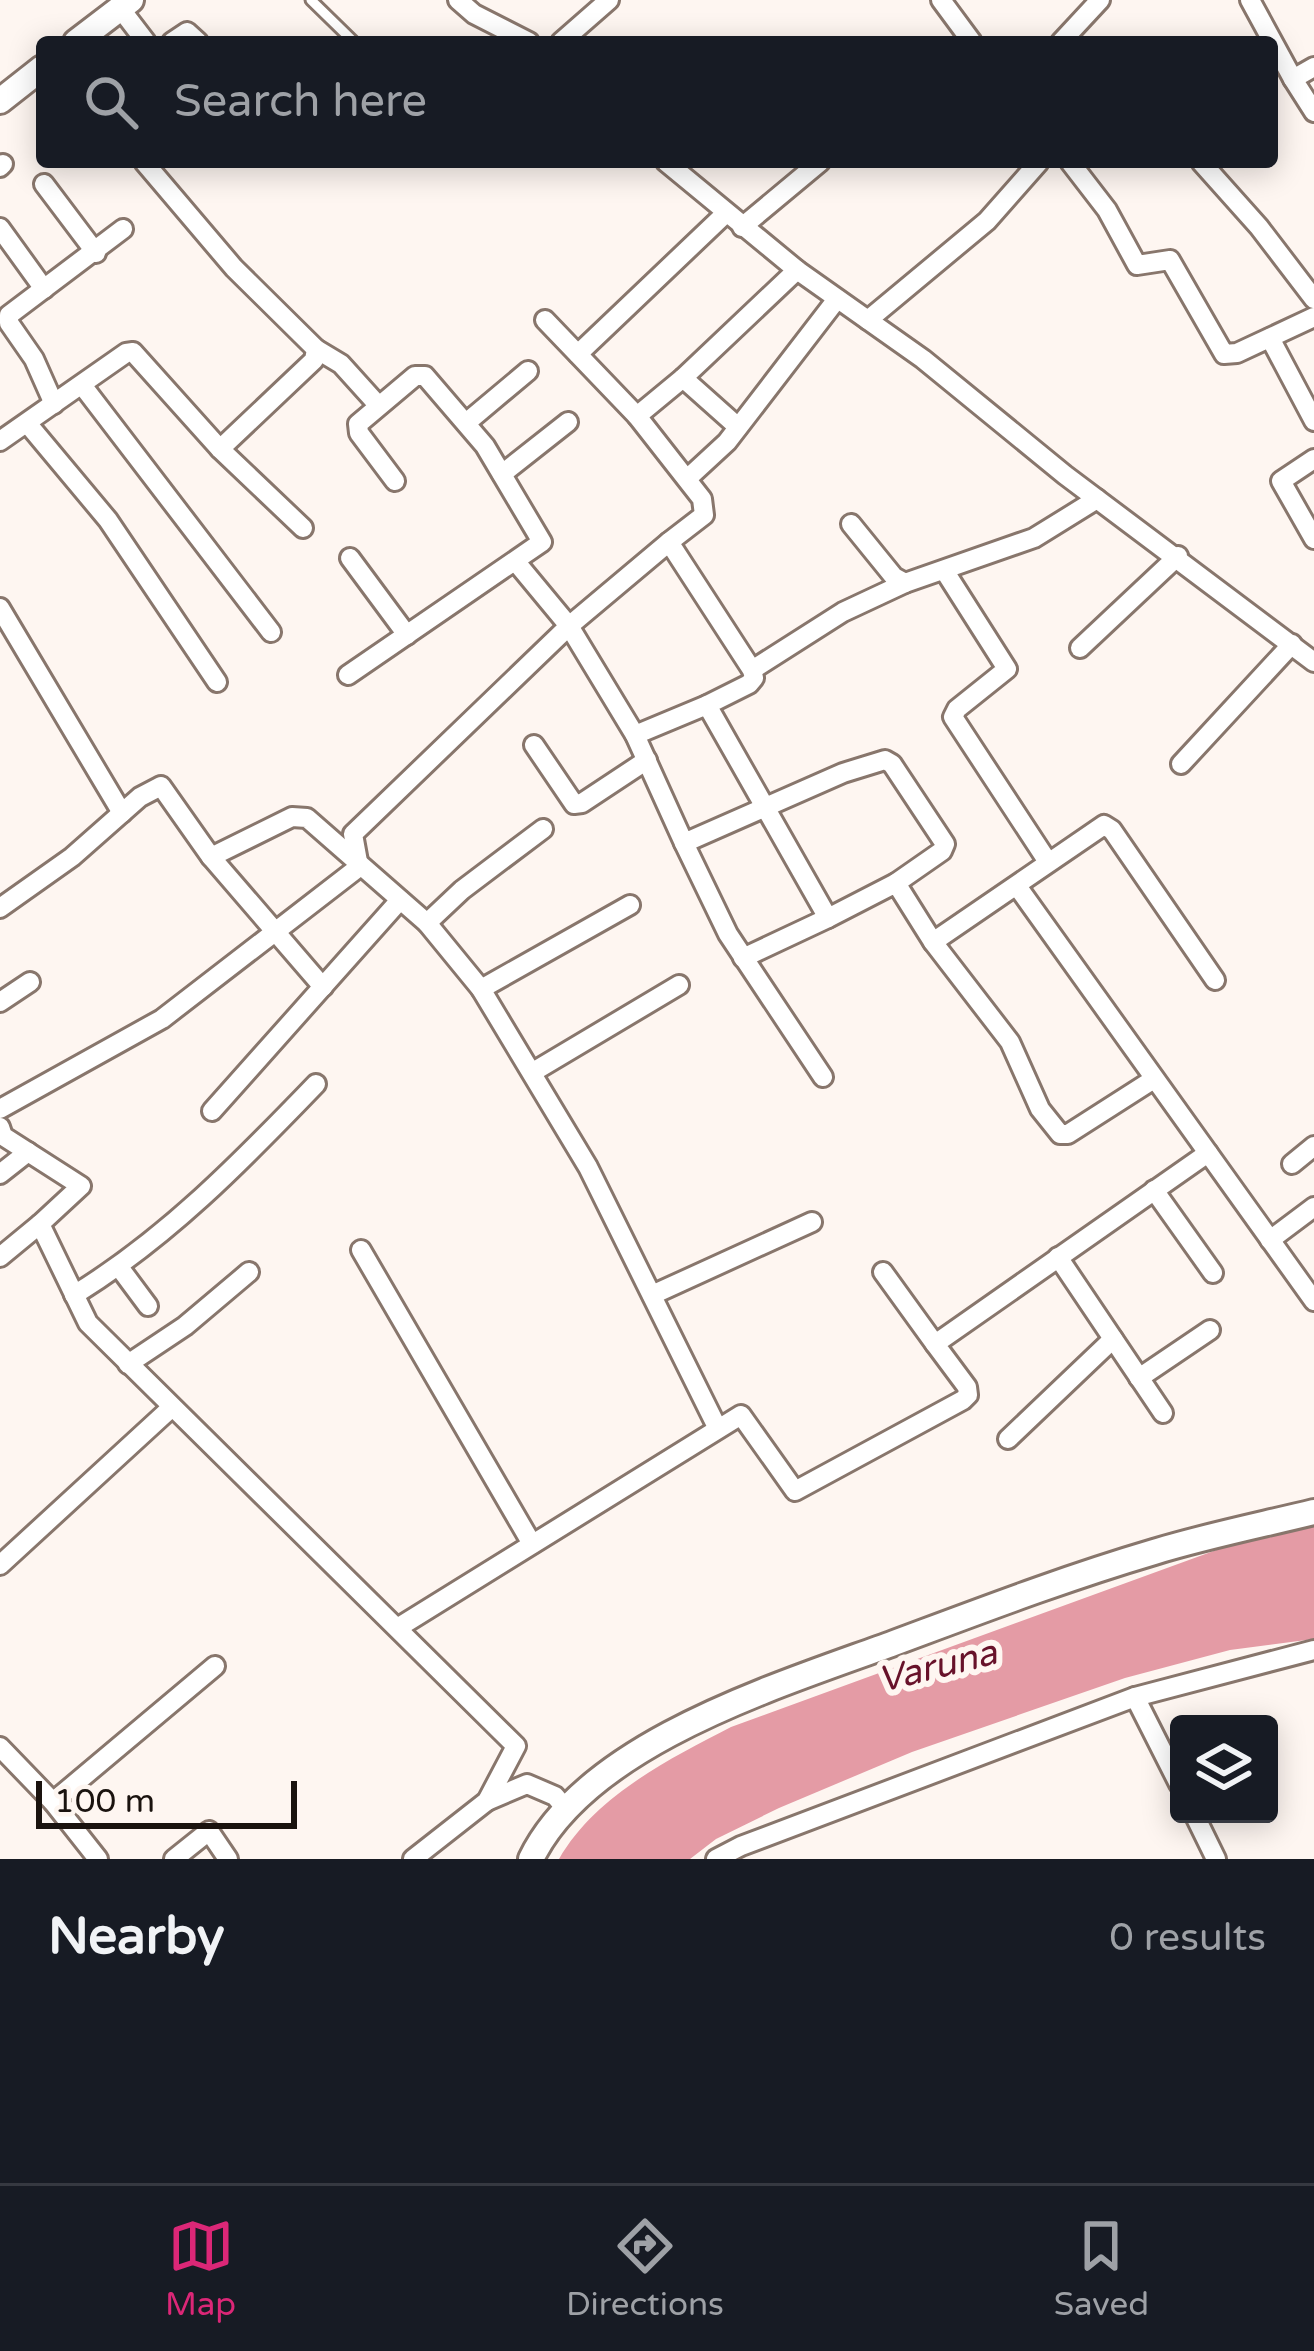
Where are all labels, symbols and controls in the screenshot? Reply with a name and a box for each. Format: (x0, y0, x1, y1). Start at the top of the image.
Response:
search box (36, 36, 1278, 168)
icon: search (78, 69, 144, 135)
text: Search here (174, 75, 427, 129)
water label: Varuna (873, 1631, 1002, 1702)
map controls (1170, 1715, 1278, 1823)
button: layers (1170, 1715, 1278, 1823)
scale bar (36, 1775, 297, 1828)
text: 100 m (54, 1782, 155, 1821)
text: Nearby (48, 1906, 225, 1968)
text: 0 results (1109, 1914, 1266, 1961)
tab: Map (165, 2213, 236, 2324)
tab: Directions (566, 2213, 724, 2324)
tab: Saved (1054, 2213, 1149, 2324)

